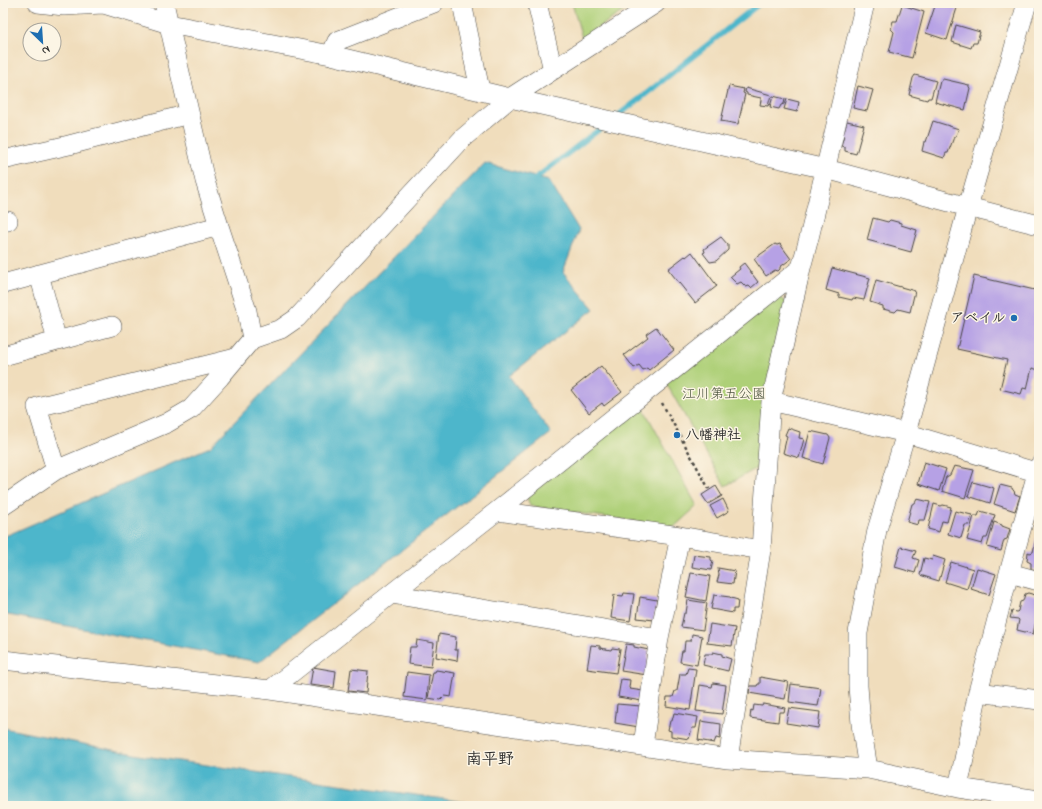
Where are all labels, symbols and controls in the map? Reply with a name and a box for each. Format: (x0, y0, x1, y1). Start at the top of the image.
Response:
north arrow (22, 22, 62, 62)
text: N (39, 41, 53, 59)
place label: アベイル (951, 308, 1006, 329)
marker: アベイル (1009, 313, 1019, 323)
park label: 江川第五公園 (682, 384, 766, 405)
place label: 八幡神社 (685, 425, 741, 446)
marker: 八幡神社 (672, 430, 682, 440)
district label: 南平野 (466, 748, 514, 772)

